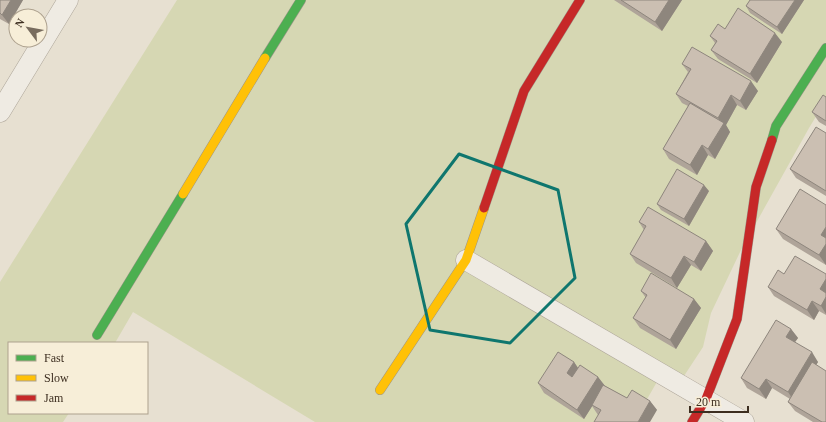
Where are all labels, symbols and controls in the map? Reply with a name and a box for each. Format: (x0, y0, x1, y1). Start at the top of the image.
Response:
north arrow (8, 8, 48, 48)
text: N (12, 16, 27, 29)
legend (8, 342, 148, 414)
text: Fast (44, 351, 65, 365)
text: Slow (44, 371, 69, 385)
scale bar (690, 388, 748, 414)
text: Jam (44, 391, 64, 405)
text: 20 m (696, 395, 721, 409)

